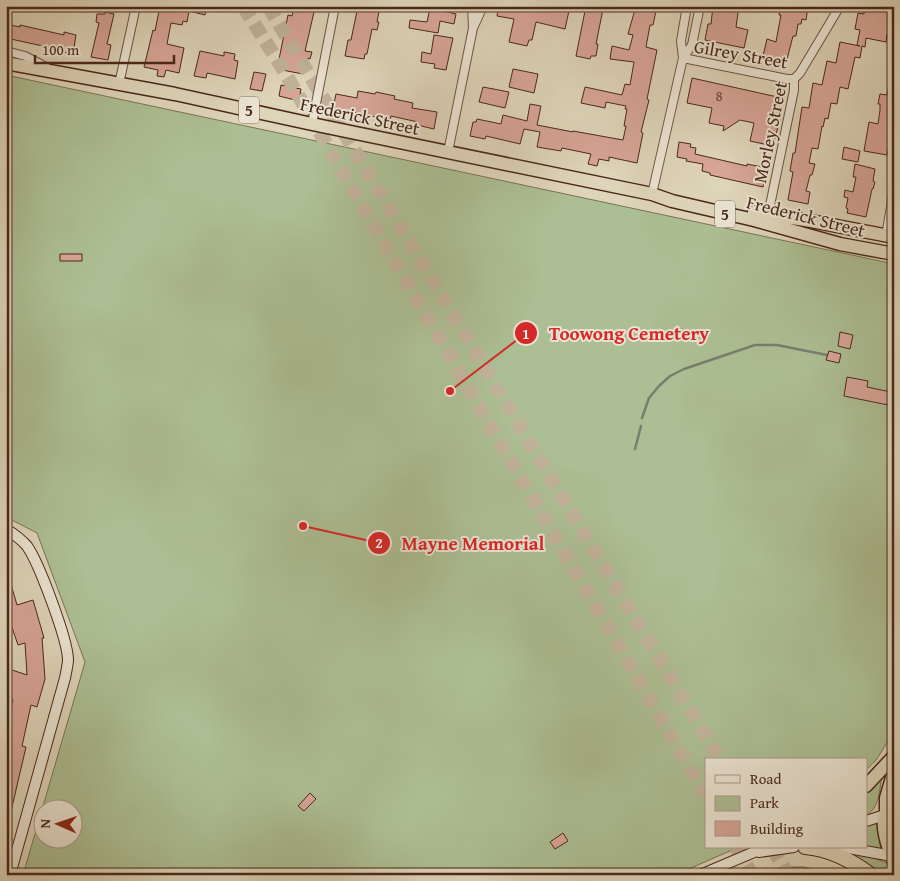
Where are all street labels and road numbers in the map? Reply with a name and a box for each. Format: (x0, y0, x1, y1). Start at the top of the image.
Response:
street label: Gilrey Street (692, 32, 791, 76)
street label: Morley Street (746, 78, 794, 185)
street label: Frederick Street (298, 90, 423, 142)
road number: 5 (239, 96, 259, 124)
street label: Frederick Street (744, 188, 869, 244)
road number: 5 (715, 200, 735, 228)

